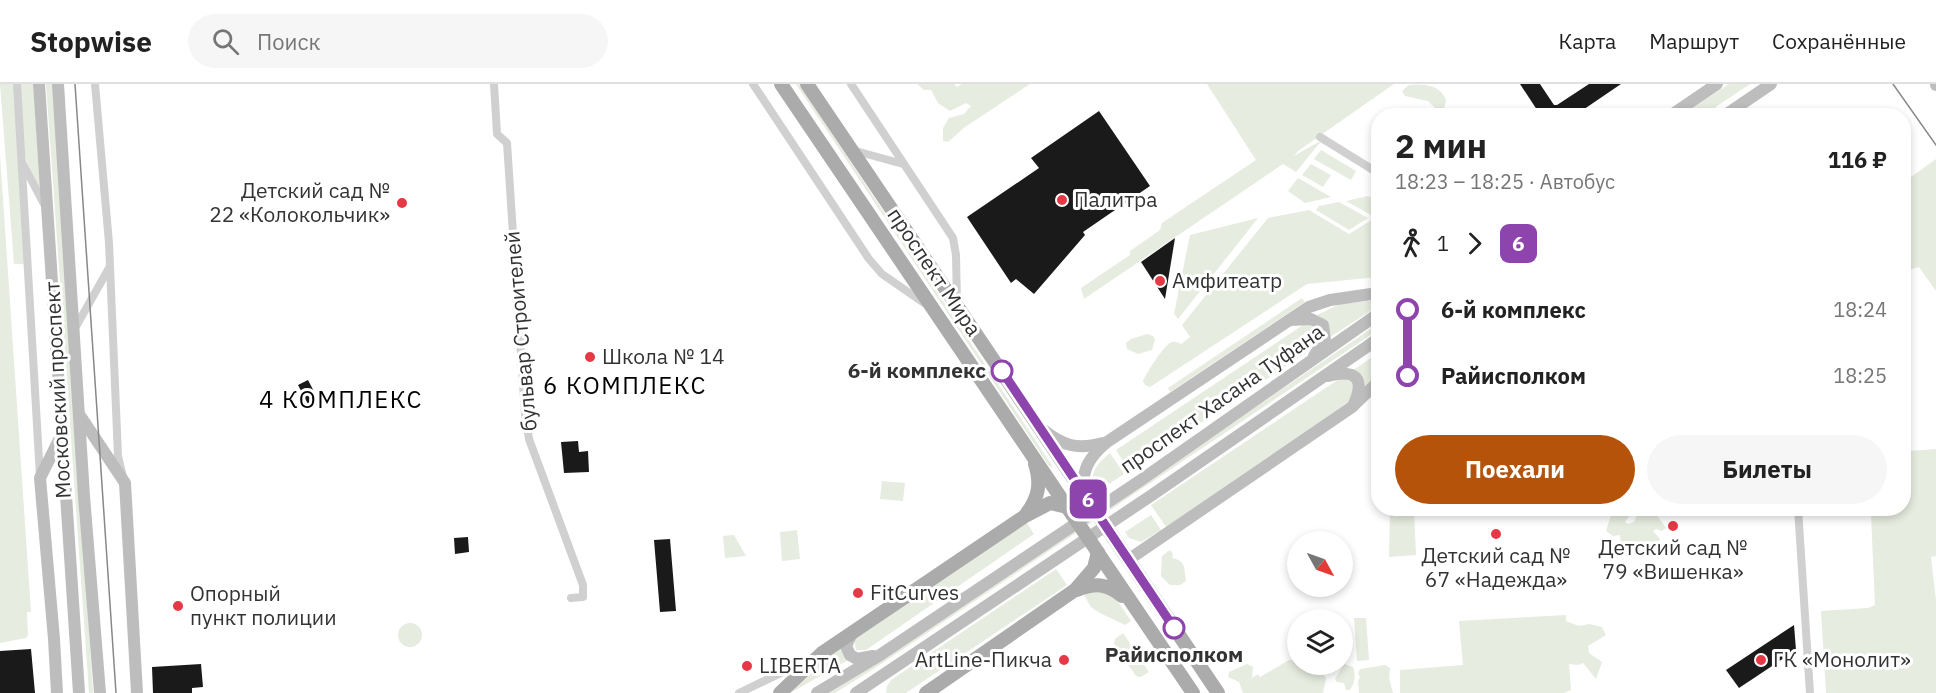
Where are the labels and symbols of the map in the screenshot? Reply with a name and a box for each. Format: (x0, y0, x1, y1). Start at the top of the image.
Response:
place label: Детский сад № 22 «Колокольчик» (209, 176, 390, 228)
place label: Палитра (1074, 185, 1158, 213)
marker: Палитра (1055, 193, 1069, 207)
marker: Детский сад № 22 «Колокольчик» (395, 196, 409, 210)
street label: проспект Мира (881, 202, 988, 341)
street label: бульвар Строителей (497, 230, 543, 432)
place label: Амфитеатр (1172, 266, 1282, 294)
marker: Амфитеатр (1153, 274, 1167, 288)
street label: Московский проспект (37, 281, 77, 499)
street label: проспект Хасана Туфана (1114, 317, 1329, 479)
place label: Школа № 14 (602, 342, 725, 370)
marker: Школа № 14 (583, 350, 597, 364)
place label: 6-й комплекс (848, 356, 986, 384)
marker: 6-й комплекс (991, 360, 1013, 382)
district label: 6 КОМПЛЕКС (543, 369, 707, 401)
district label: 4 КОМПЛЕКС (259, 383, 423, 415)
line badge: 6 (1068, 480, 1108, 518)
marker: Детский сад № 79 «Вишенка» (1666, 519, 1680, 533)
marker: Детский сад № 67 «Надежда» (1489, 527, 1503, 541)
north arrow (1287, 531, 1353, 597)
place label: Детский сад № 79 «Вишенка» (1598, 533, 1748, 585)
place label: Детский сад № 67 «Надежда» (1421, 541, 1571, 593)
place label: FitCurves (870, 578, 959, 606)
place label: Опорный пункт полиции (190, 579, 337, 631)
marker: FitCurves (851, 586, 865, 600)
marker: Опорный пункт полиции (171, 599, 185, 613)
marker: Райисполком (1163, 617, 1185, 639)
place label: Райисполком (1105, 640, 1243, 668)
place label: ArtLine-Пикча (915, 645, 1052, 673)
place label: ГК «Монолит» (1773, 645, 1911, 673)
place label: LIBERTA (759, 651, 841, 679)
marker: ArtLine-Пикча (1057, 653, 1071, 667)
marker: ГК «Монолит» (1754, 653, 1768, 667)
marker: LIBERTA (740, 659, 754, 673)

